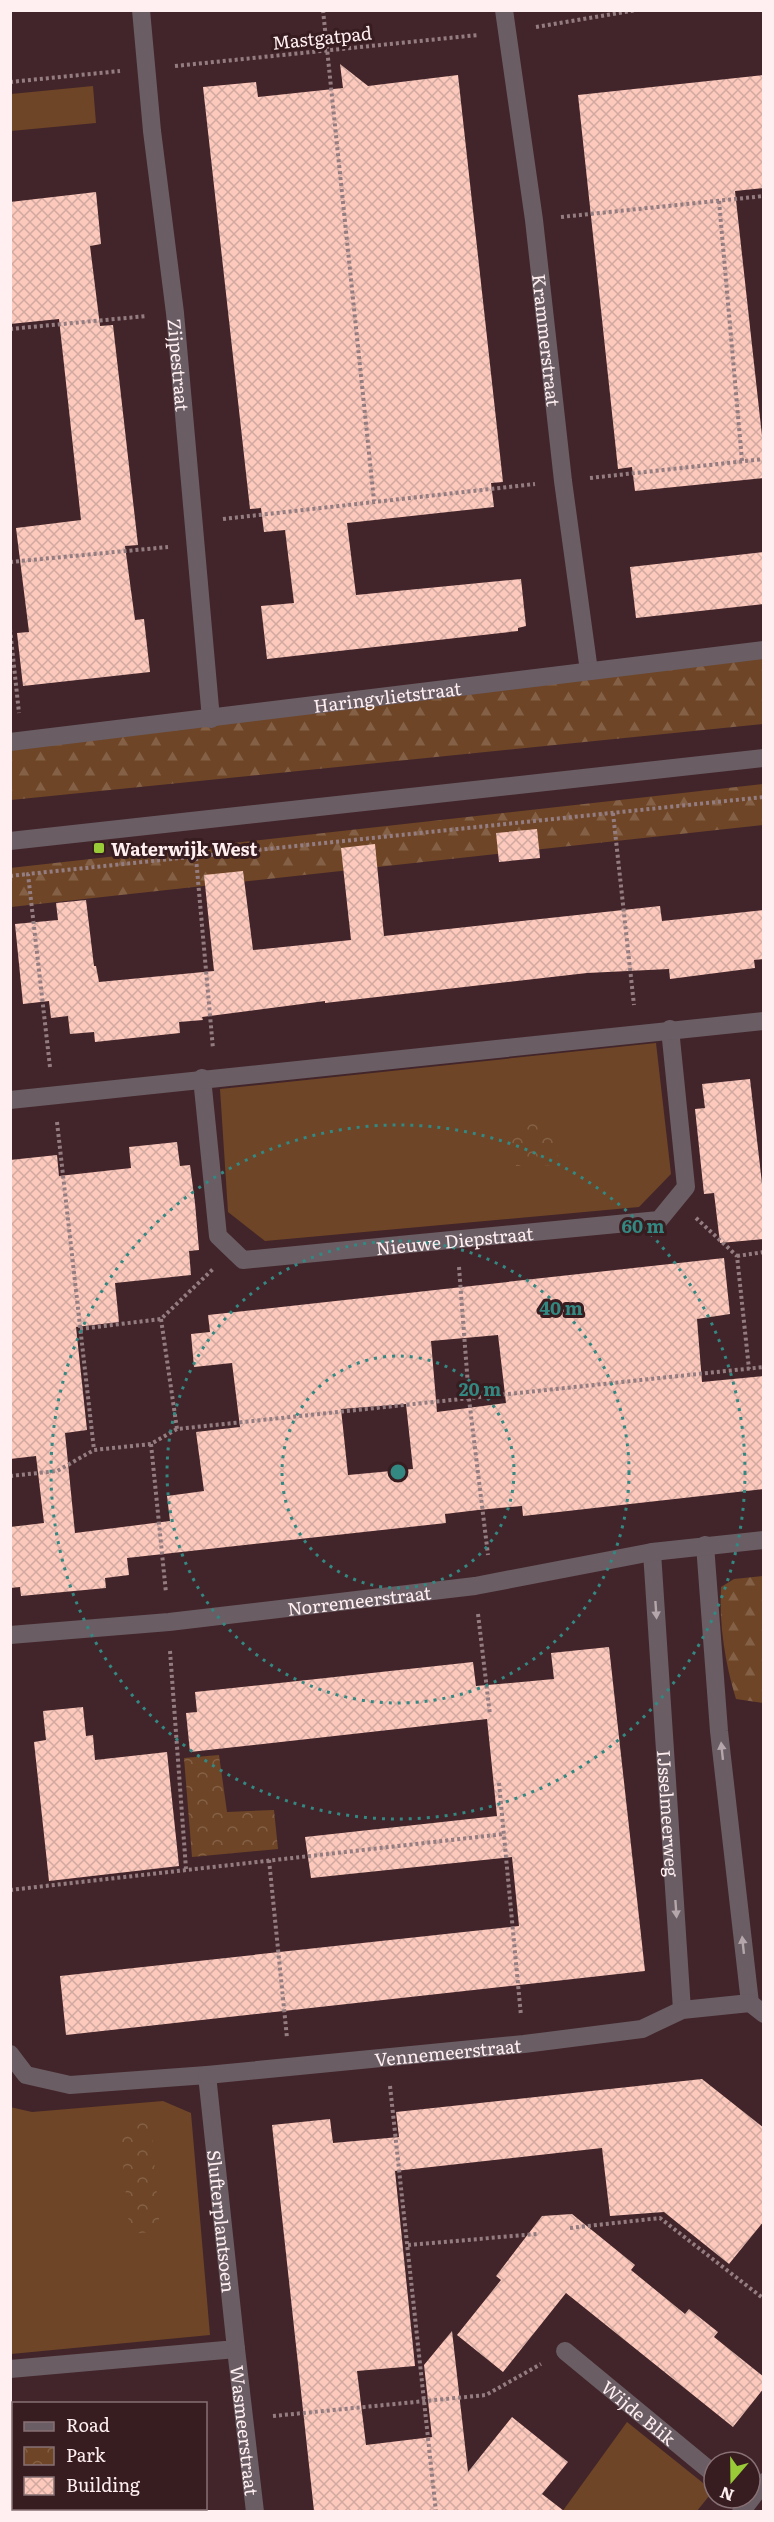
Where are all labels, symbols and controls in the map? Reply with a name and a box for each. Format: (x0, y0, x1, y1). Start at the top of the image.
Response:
street label: Mastgatpad (271, 18, 373, 56)
street label: Krammerstraat (527, 272, 568, 409)
street label: Zijpestraat (162, 317, 197, 413)
street label: Haringvlietstraat (312, 673, 463, 718)
place label: Waterwijk West (111, 835, 257, 862)
marker: Waterwijk West (92, 841, 106, 855)
text: 60 m (621, 1212, 665, 1239)
street label: Nieuwe Diepstraat (374, 1219, 535, 1261)
text: 40 m (539, 1294, 583, 1321)
text: 20 m (459, 1375, 501, 1402)
centre of rings (388, 1462, 408, 1482)
street label: Norremeerstraat (286, 1578, 433, 1621)
one-way arrow (652, 1601, 661, 1620)
one-way arrow (717, 1742, 726, 1761)
street label: IJsselmeerweg (652, 1749, 687, 1879)
one-way arrow (671, 1900, 681, 1919)
one-way arrow (738, 1936, 748, 1955)
street label: Vennemeerstraat (373, 2031, 523, 2072)
street label: Slufterplantsoen (202, 2149, 243, 2294)
street label: Wasmeerstraat (225, 2364, 267, 2498)
street label: Wijde Blik (596, 2373, 683, 2452)
legend (12, 2402, 207, 2510)
text: Road (66, 2411, 110, 2438)
text: Park (66, 2441, 107, 2468)
north arrow (702, 2450, 762, 2510)
text: Building (66, 2471, 141, 2498)
text: N (716, 2481, 737, 2509)

